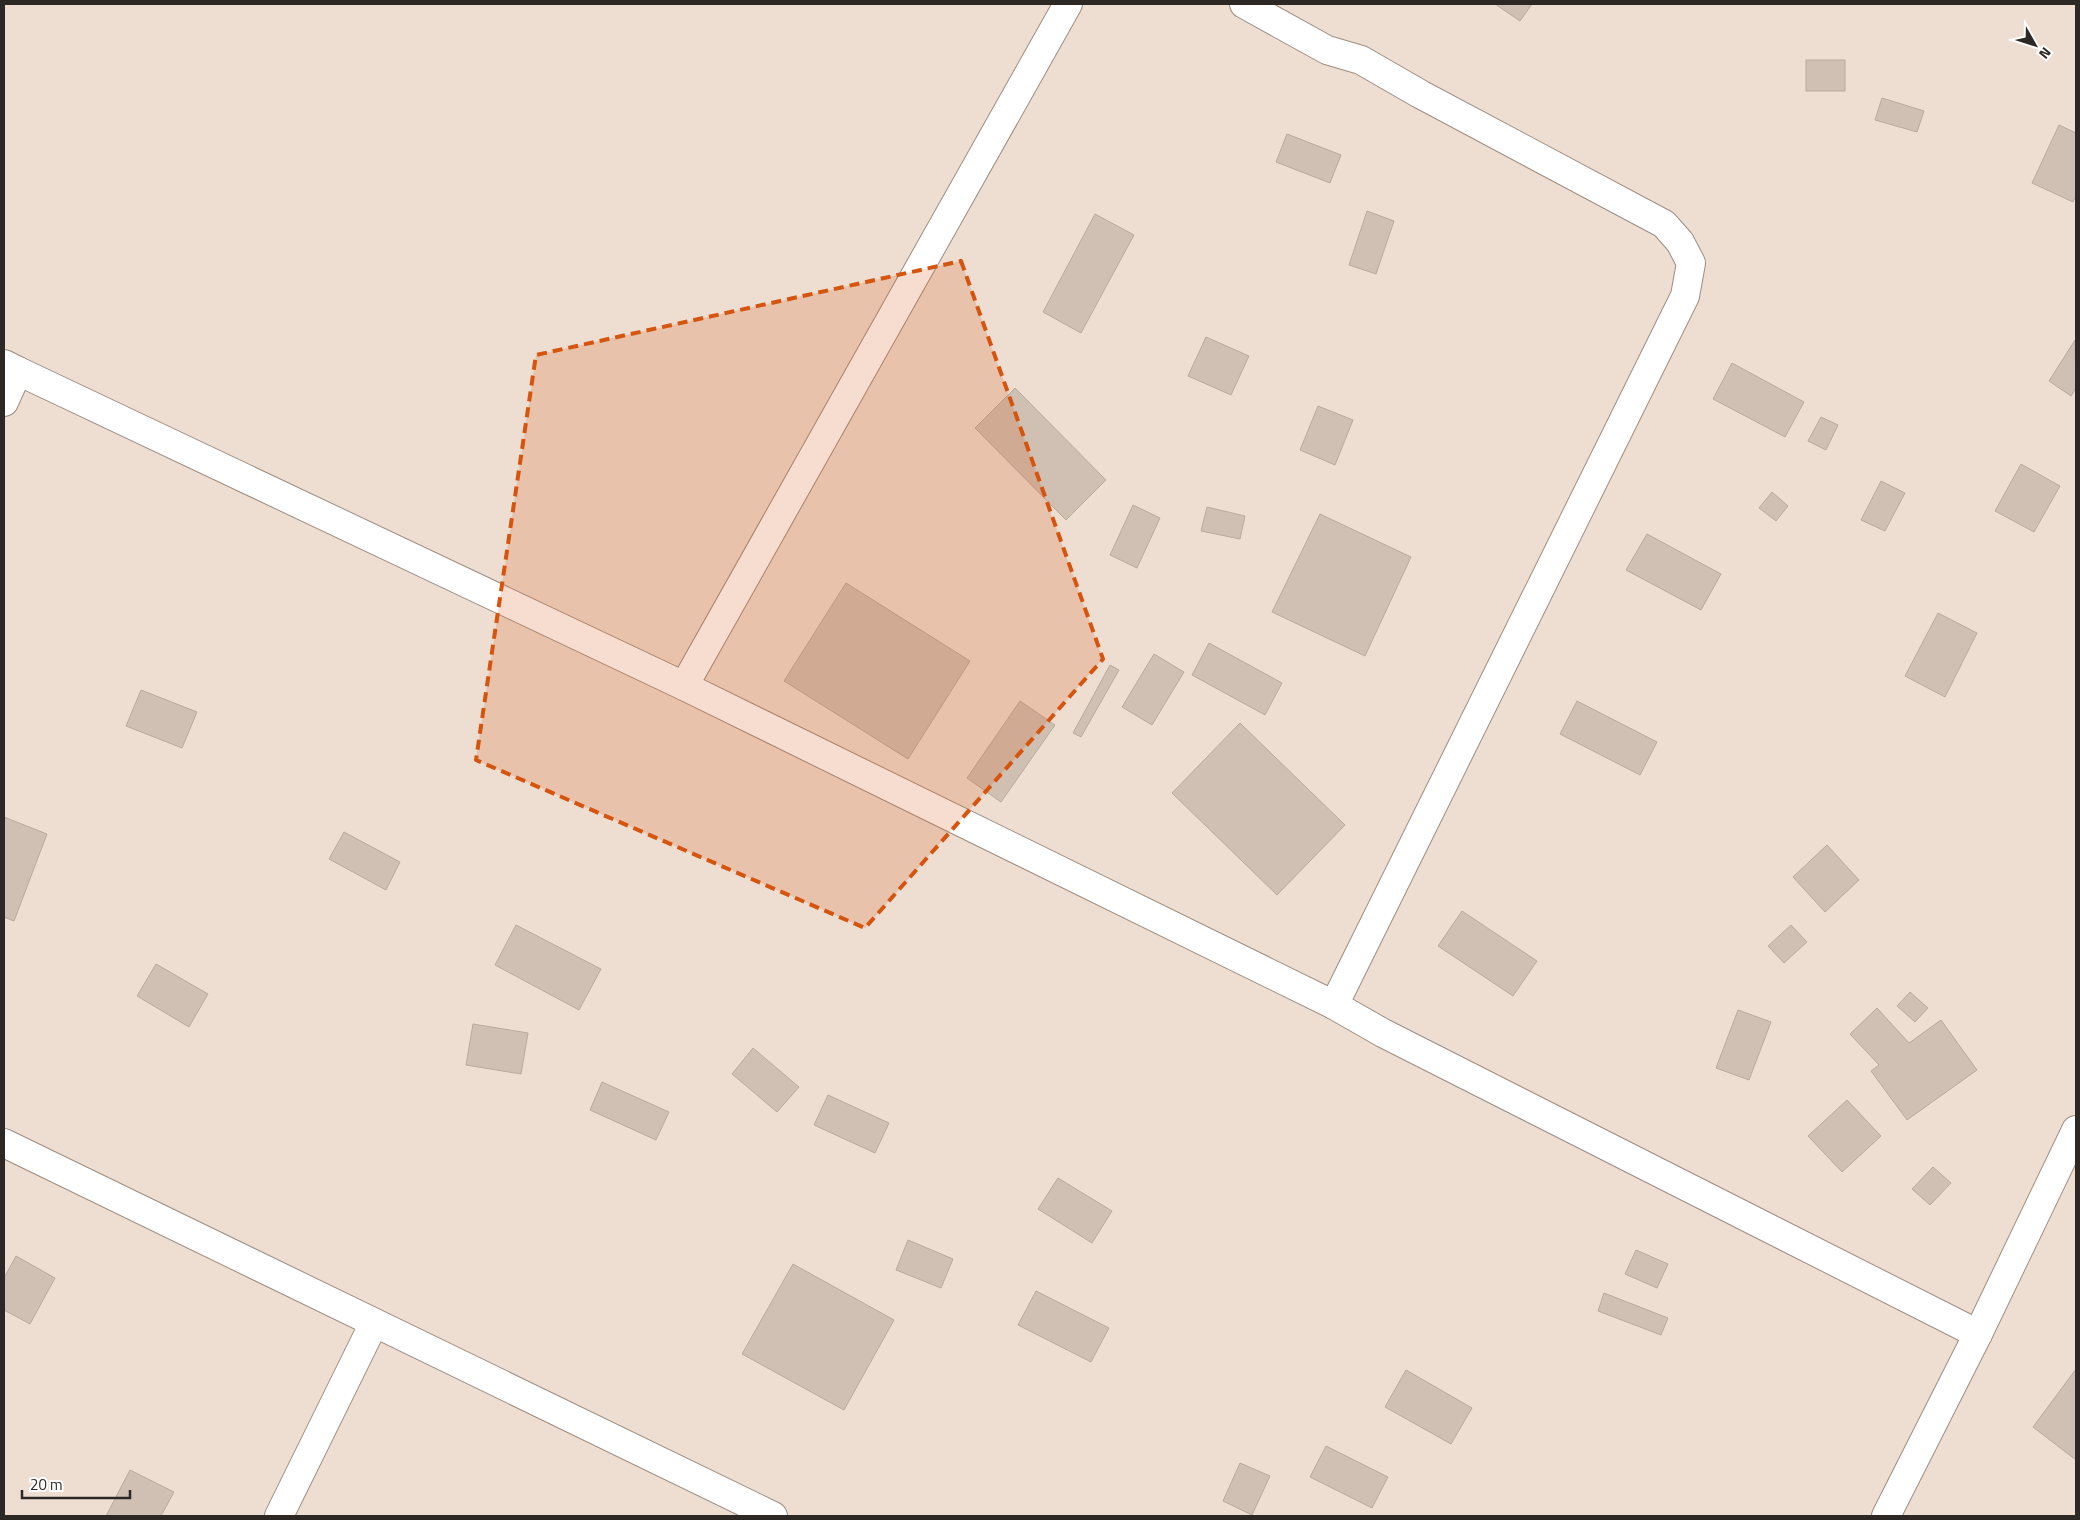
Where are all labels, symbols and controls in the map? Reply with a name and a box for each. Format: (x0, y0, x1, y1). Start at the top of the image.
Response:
north arrow (2010, 20, 2060, 70)
text: N (2034, 43, 2057, 64)
scale bar (22, 1468, 130, 1500)
text: 20 m (30, 1473, 63, 1496)

